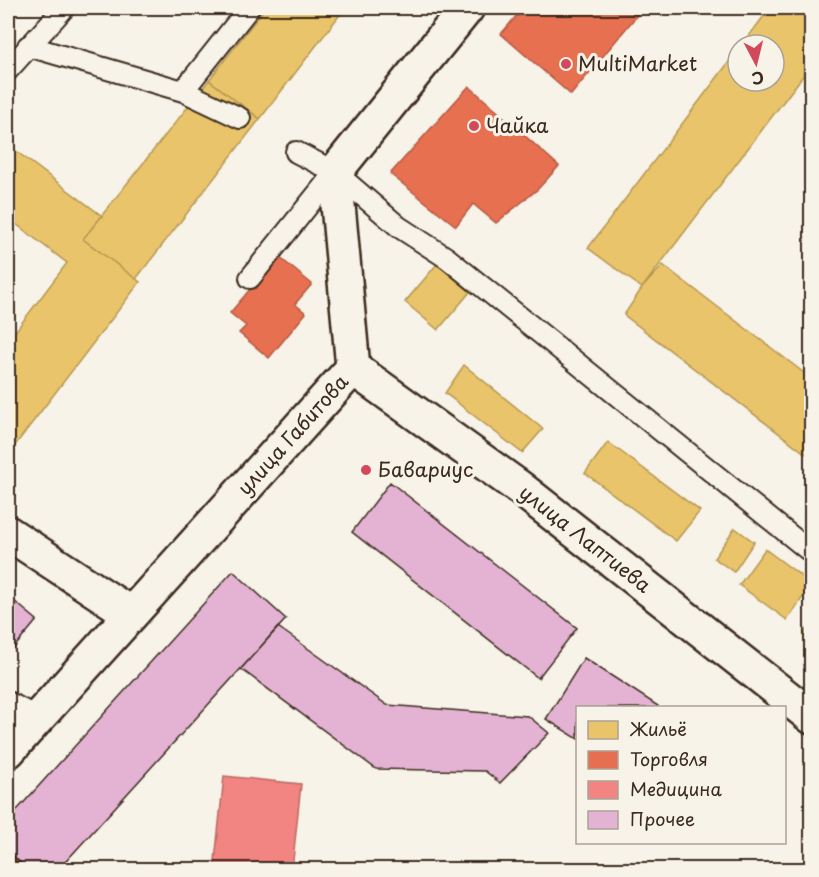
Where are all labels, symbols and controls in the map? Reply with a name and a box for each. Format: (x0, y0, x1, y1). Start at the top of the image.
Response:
north arrow (726, 33, 786, 93)
place label: MultiMarket (578, 48, 697, 78)
marker: MultiMarket (559, 57, 573, 71)
text: С (751, 66, 765, 92)
place label: Чайка (486, 110, 549, 140)
marker: Чайка (467, 119, 481, 133)
street label: улица Габитова (230, 367, 355, 501)
place label: Бавариус (378, 454, 474, 484)
marker: Бавариус (359, 463, 373, 477)
street label: улица Лаптиева (513, 477, 658, 600)
legend (576, 706, 786, 844)
text: Жильё (629, 715, 687, 742)
text: Торговля (630, 745, 708, 772)
text: Медицина (630, 775, 722, 802)
text: Прочее (630, 805, 695, 832)

